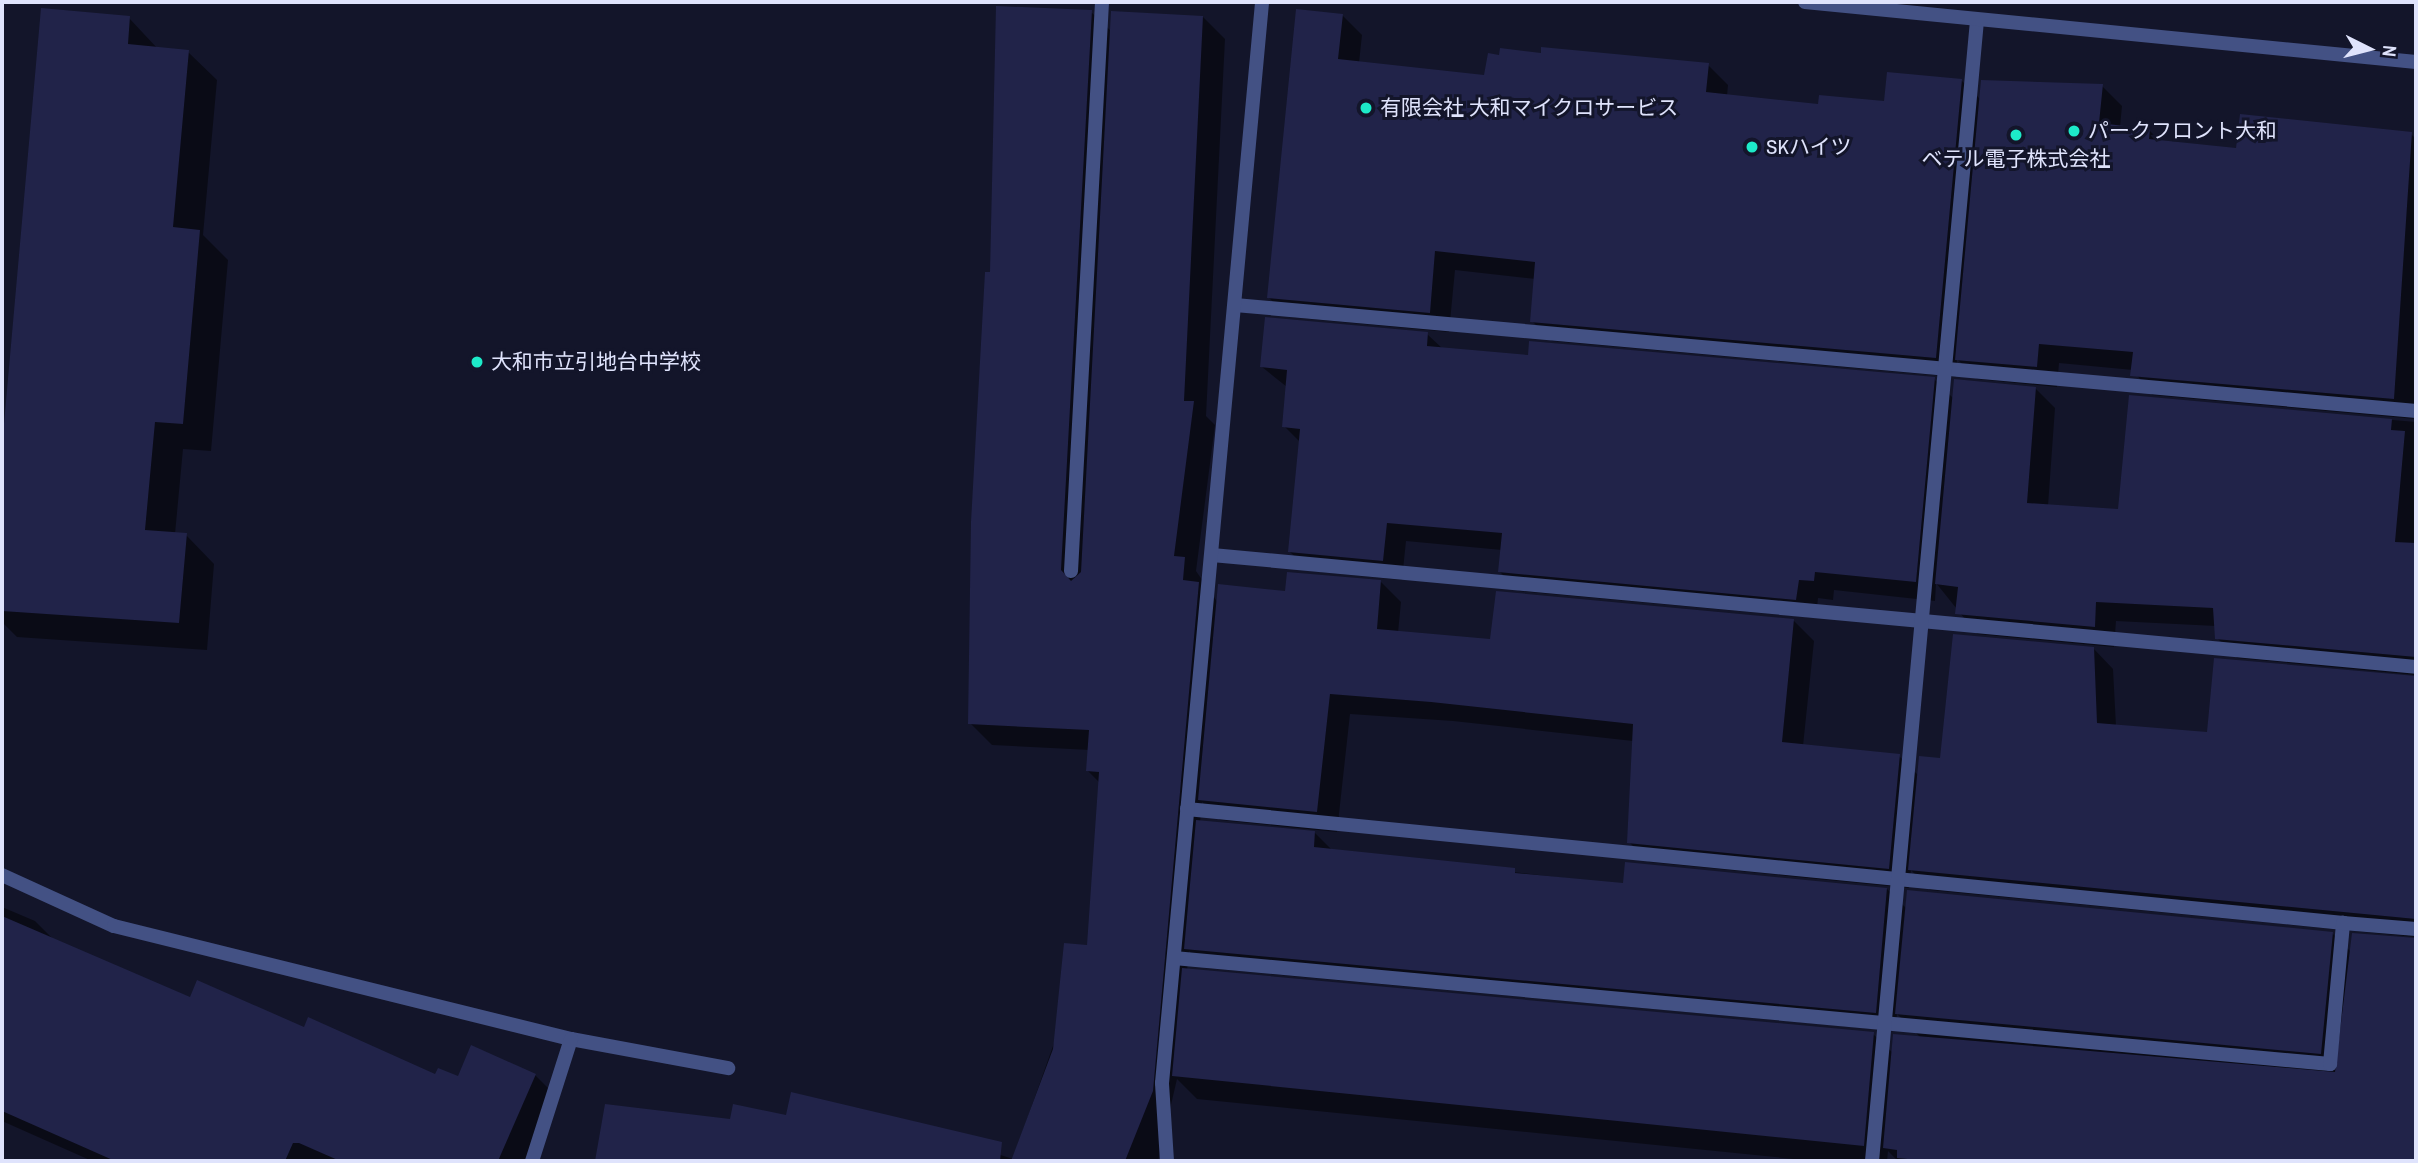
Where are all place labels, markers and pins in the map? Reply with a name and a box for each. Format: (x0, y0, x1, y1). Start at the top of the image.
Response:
place label: 有限会社 大和マイクロサービス (1380, 95, 1679, 121)
marker: 有限会社 大和マイクロサービス (1358, 100, 1374, 116)
place label: パークフロント大和 (2088, 118, 2277, 144)
marker: パークフロント大和 (2066, 123, 2082, 139)
marker: ベテル電子株式会社 (2008, 127, 2024, 143)
place label: SKハイツ (1766, 134, 1852, 160)
marker: SKハイツ (1744, 139, 1760, 155)
place label: ベテル電子株式会社 (1922, 146, 2110, 172)
place label: 大和市立引地台中学校 (491, 349, 701, 375)
marker: 大和市立引地台中学校 (469, 354, 485, 370)

